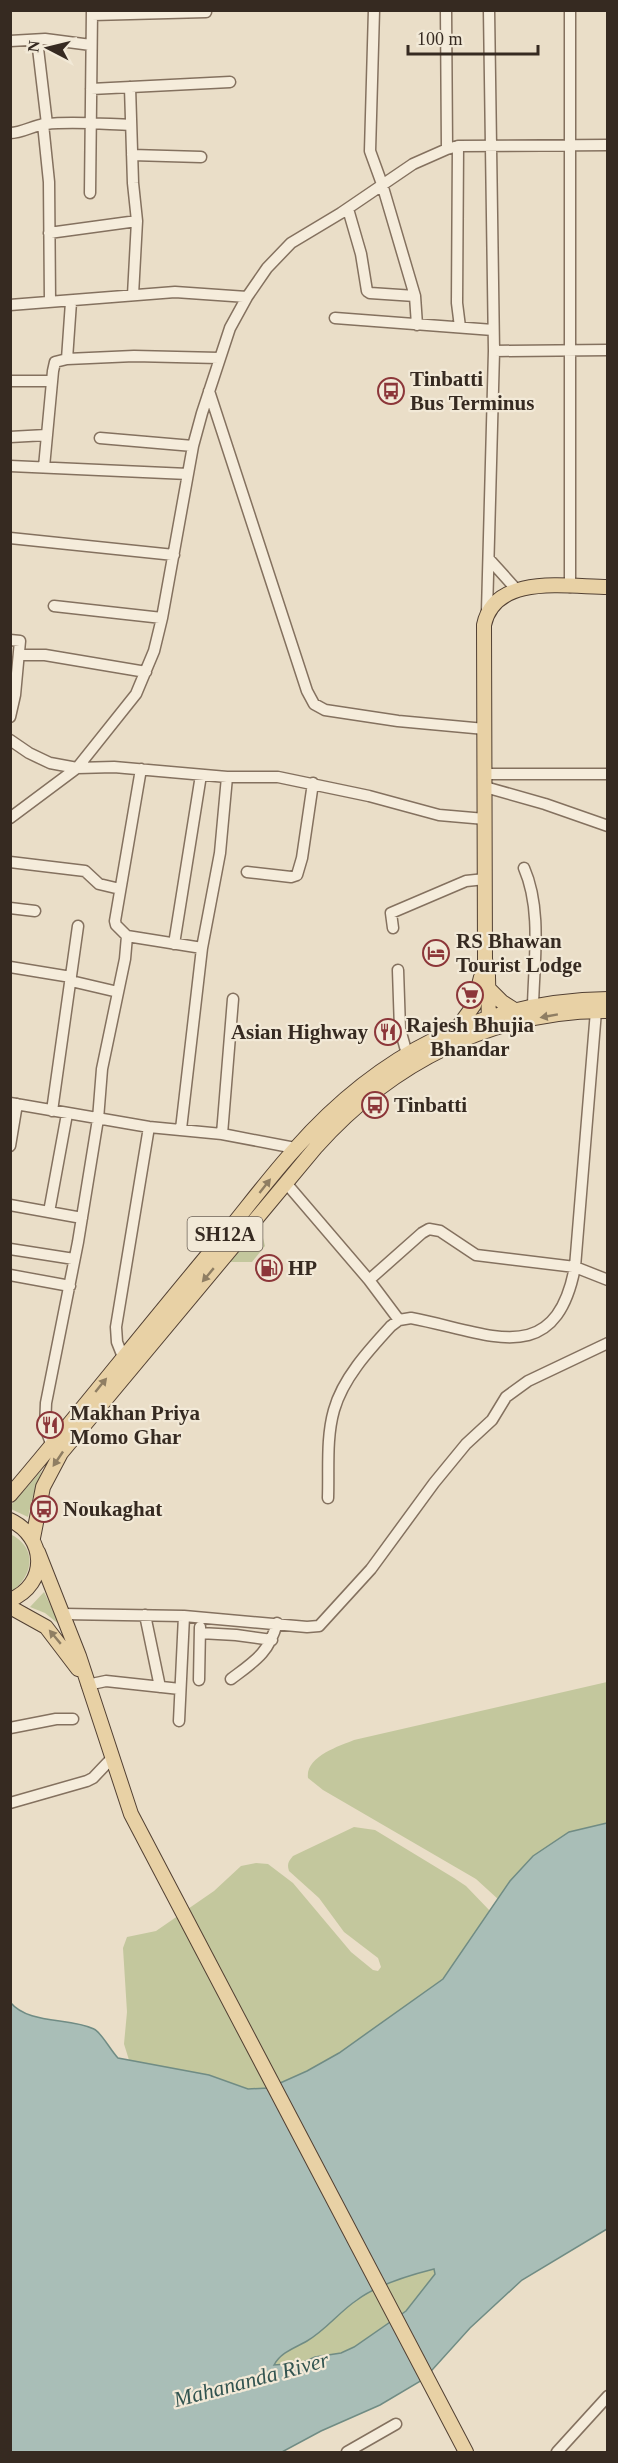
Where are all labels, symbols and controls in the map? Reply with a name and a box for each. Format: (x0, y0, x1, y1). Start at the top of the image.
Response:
north arrow (18, 18, 78, 78)
scale bar (408, 18, 538, 56)
text: 100 m (417, 29, 463, 49)
text: N (24, 39, 43, 53)
place label: Tinbatti Bus Terminus (410, 367, 534, 415)
bus stop icon: Tinbatti Bus Terminus (376, 376, 406, 406)
place label: RS Bhawan Tourist Lodge (456, 929, 582, 977)
hotel icon: RS Bhawan Tourist Lodge (421, 938, 451, 968)
supermarket icon: Rajesh Bhujia Bhandar (455, 980, 485, 1010)
one-way arrow (540, 1012, 559, 1021)
place label: Rajesh Bhujia Bhandar (406, 1013, 534, 1061)
restaurant icon: Asian Highway (373, 1017, 403, 1047)
place label: Asian Highway (231, 1020, 368, 1044)
bus stop icon: Tinbatti (360, 1090, 390, 1120)
place label: Tinbatti (394, 1093, 467, 1117)
one-way arrow (259, 1178, 272, 1194)
road number: SH12A (188, 1217, 262, 1251)
fuel station icon: HP (254, 1253, 284, 1283)
place label: HP (288, 1256, 317, 1280)
one-way arrow (202, 1267, 215, 1282)
one-way arrow (94, 1377, 106, 1392)
place label: Makhan Priya Momo Ghar (70, 1401, 201, 1449)
restaurant icon: Makhan Priya Momo Ghar (35, 1410, 65, 1440)
one-way arrow (52, 1450, 64, 1466)
bus stop icon: Noukaghat (29, 1494, 59, 1524)
place label: Noukaghat (63, 1497, 162, 1521)
one-way arrow (49, 1630, 62, 1645)
water label: Mahananda River (170, 2347, 332, 2412)

